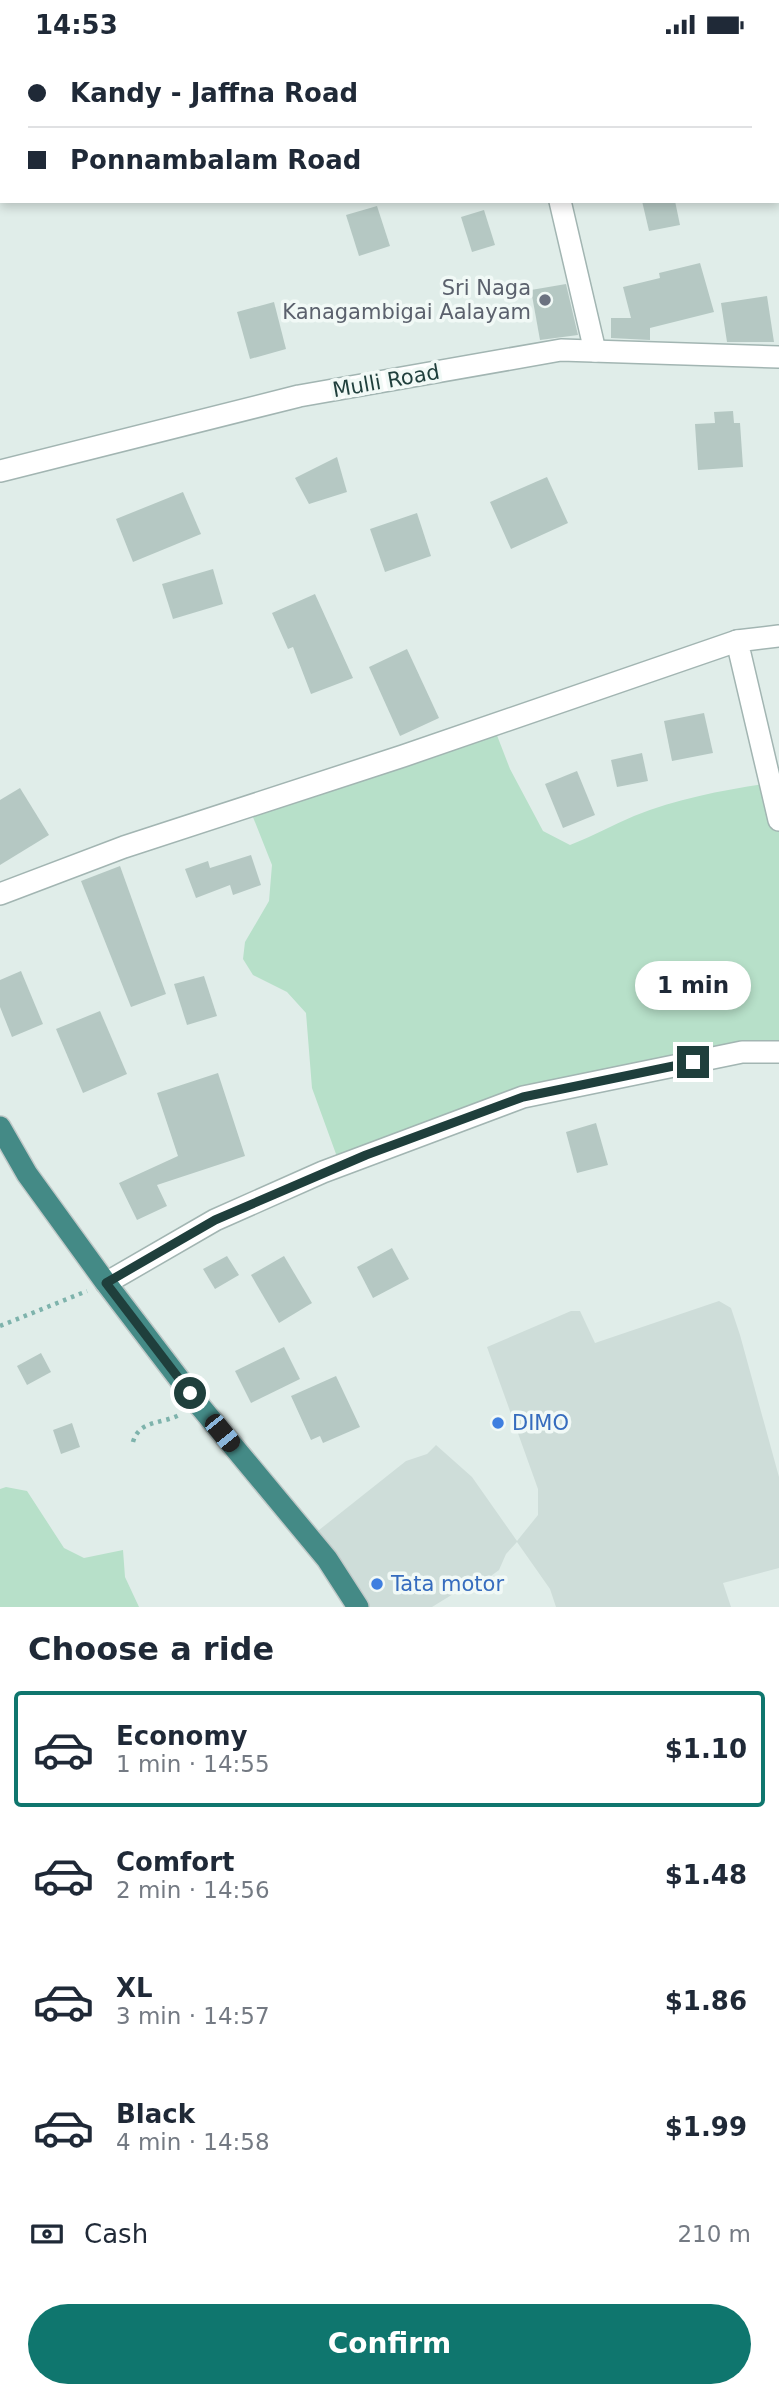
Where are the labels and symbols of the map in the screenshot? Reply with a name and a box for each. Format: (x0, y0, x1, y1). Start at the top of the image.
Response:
place label: Sri Naga Kanagambigai Aalayam (282, 276, 531, 324)
marker: Sri Naga Kanagambigai Aalayam (537, 292, 553, 308)
street label: Mulli Road (331, 360, 441, 402)
callout: 1 min (635, 961, 751, 1009)
route end (677, 1046, 709, 1078)
route start (174, 1377, 206, 1409)
car (201, 1410, 244, 1456)
place label: DIMO (512, 1411, 569, 1435)
marker: DIMO (490, 1415, 506, 1431)
place label: Tata motor (390, 1572, 504, 1596)
marker: Tata motor (369, 1576, 385, 1592)

